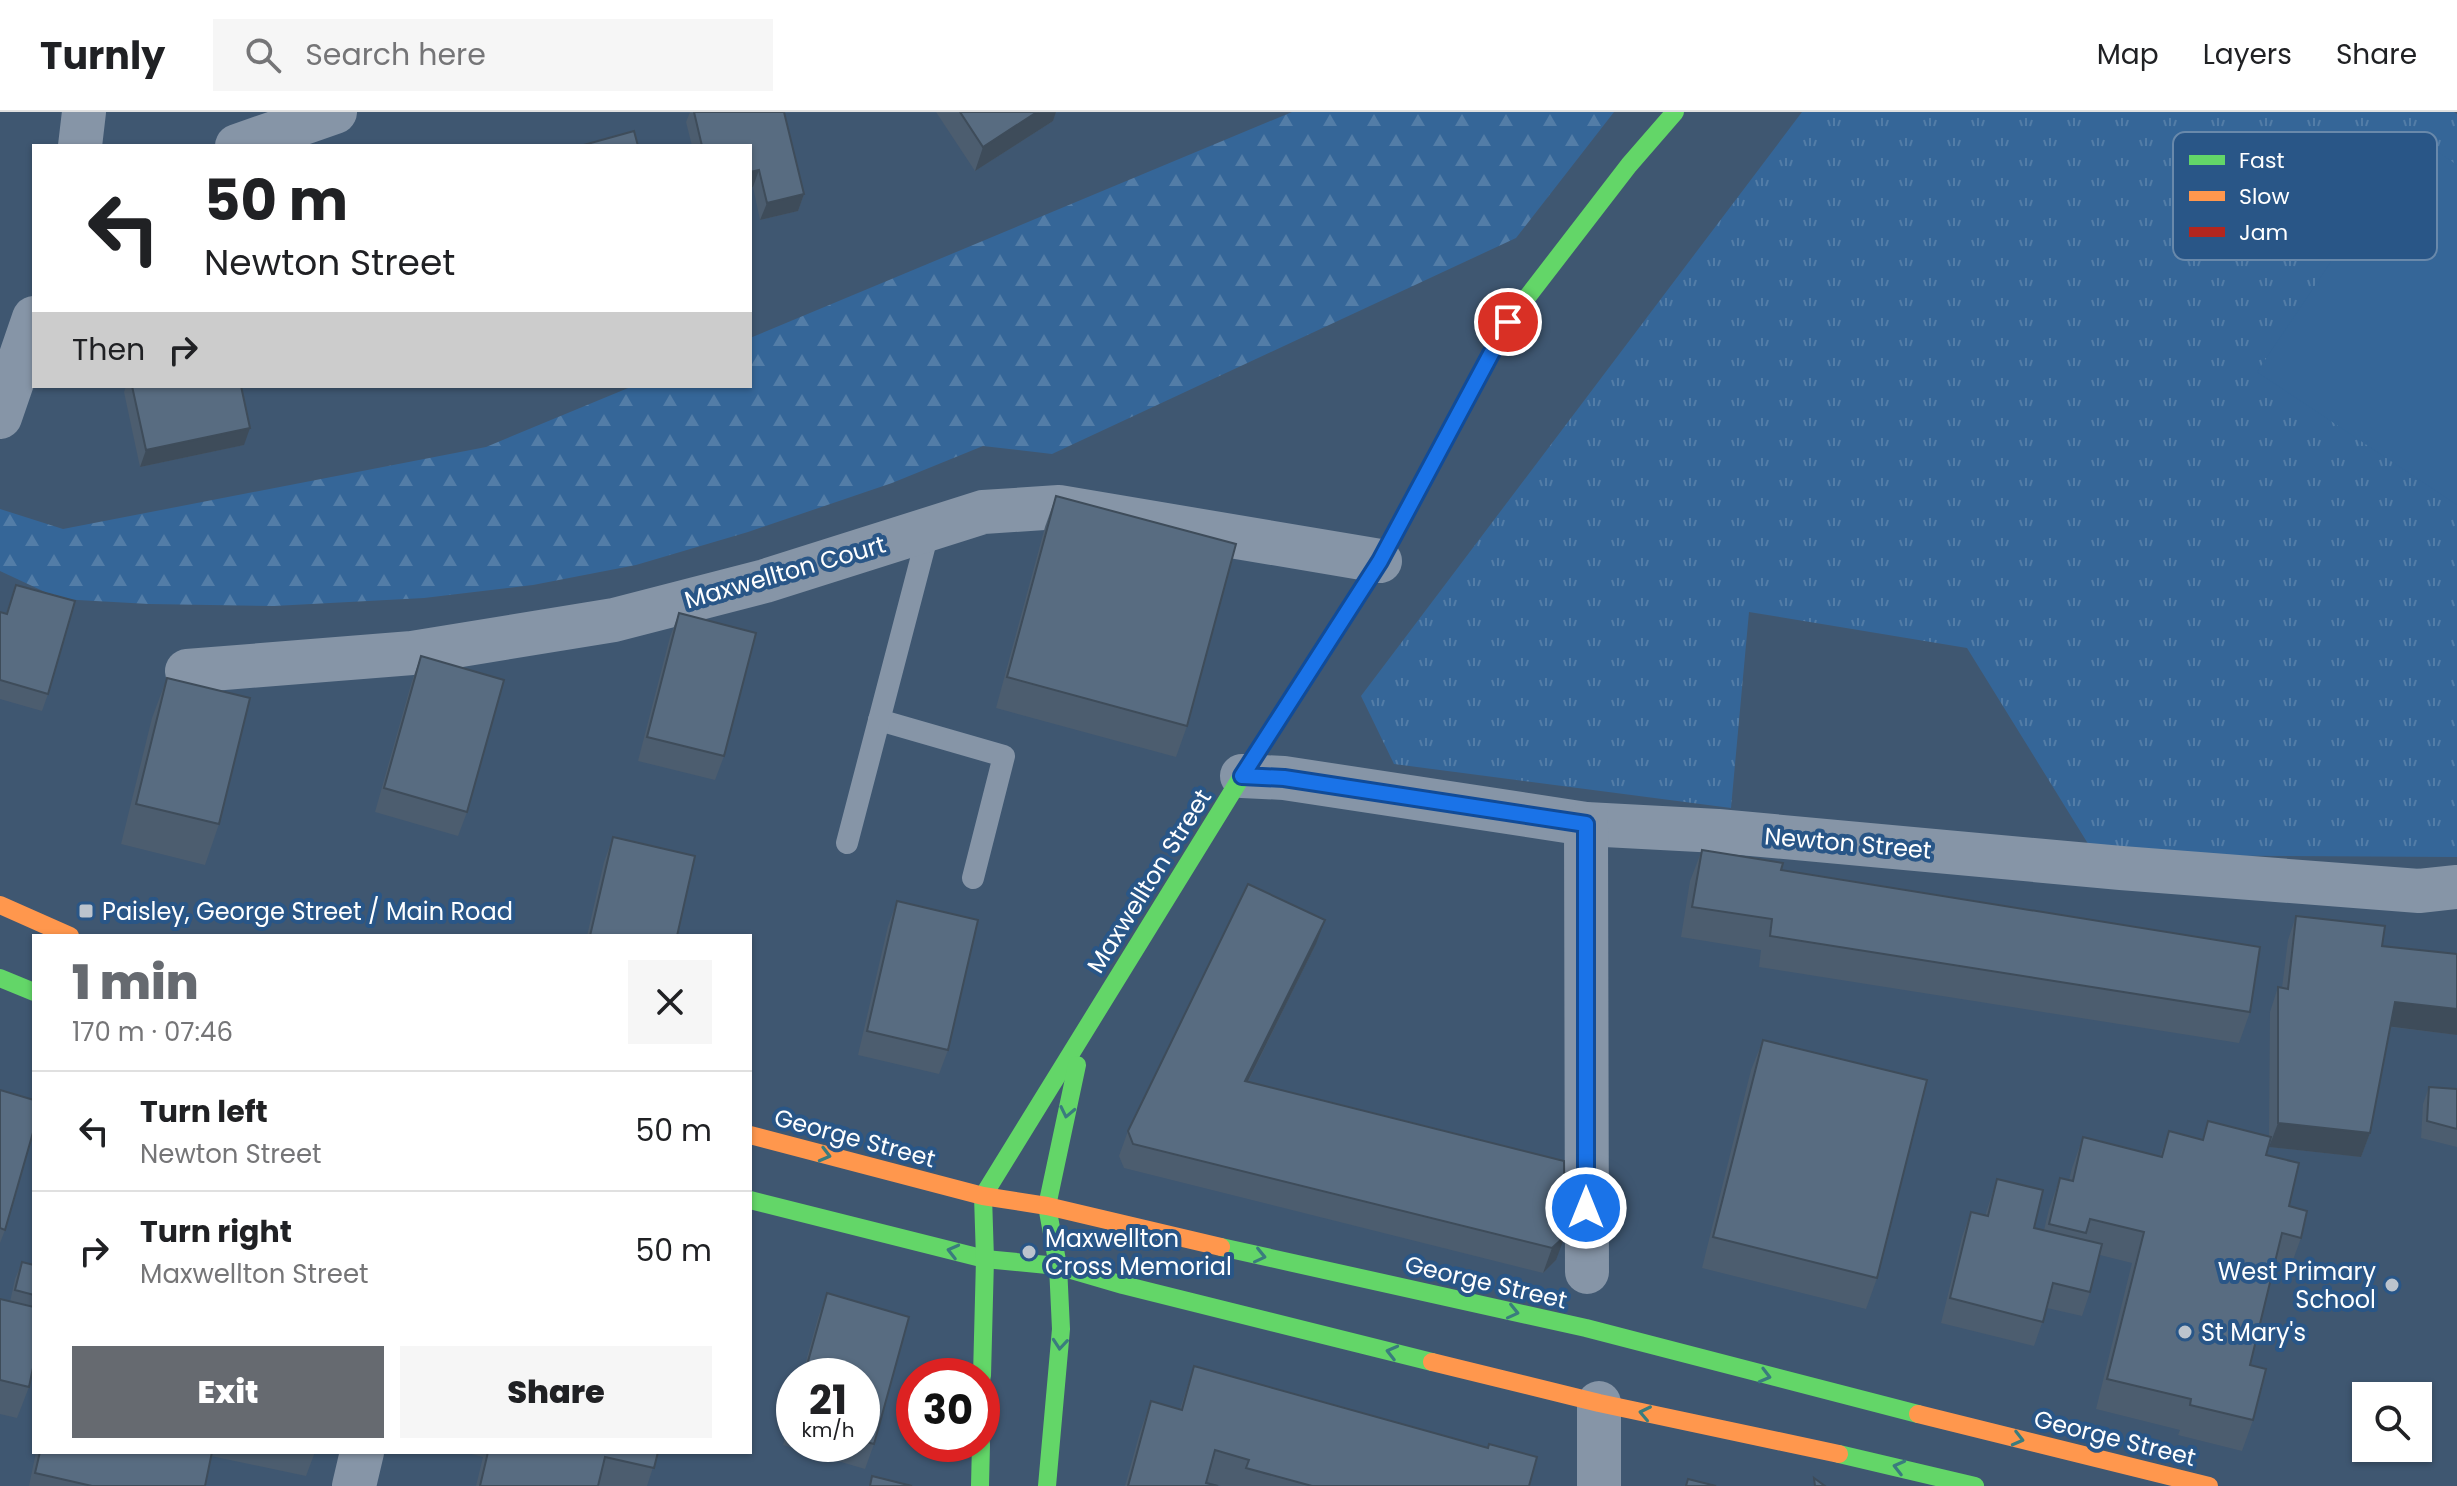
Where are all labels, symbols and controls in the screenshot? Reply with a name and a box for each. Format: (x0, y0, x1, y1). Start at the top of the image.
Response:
search box (213, 19, 773, 91)
text: Turnly (40, 29, 165, 82)
icon: search (241, 33, 285, 77)
text: Search here (305, 33, 486, 76)
text: Map (2097, 35, 2159, 74)
text: Layers (2203, 35, 2292, 74)
text: Share (2336, 35, 2417, 74)
legend (2173, 132, 2437, 260)
text: Fast (2239, 145, 2284, 176)
text: 50 m (204, 161, 348, 240)
icon: left (72, 176, 176, 280)
text: Slow (2239, 181, 2289, 212)
text: Jam (2239, 217, 2288, 248)
text: Newton Street (204, 237, 455, 288)
pin (1474, 288, 1542, 356)
icon: arrive (1486, 300, 1530, 344)
text: Then (72, 328, 145, 371)
icon: right (161, 328, 205, 372)
street label: Maxwellton Court (681, 528, 889, 616)
street label: Maxwellton Street (1079, 783, 1219, 979)
street label: Newton Street (1763, 819, 1933, 867)
place label: Paisley, George Street / Main Road (102, 895, 513, 928)
marker: Paisley, George Street / Main Road (77, 902, 95, 920)
text: 1 min (72, 949, 199, 1016)
button: close (628, 960, 712, 1044)
text: 170 m · 07:46 (72, 1014, 233, 1050)
text: Turn left (140, 1090, 268, 1133)
street label: George Street (771, 1101, 939, 1175)
one-way arrow (1059, 1105, 1076, 1118)
icon: left (72, 1109, 116, 1153)
text: 50 m (635, 1109, 712, 1152)
text: Newton Street (140, 1136, 322, 1172)
one-way arrow (818, 1145, 832, 1162)
position arrow (1544, 1166, 1628, 1250)
text: Turn right (140, 1210, 292, 1253)
place label: Maxwellton Cross Memorial (1045, 1222, 1232, 1283)
icon: right (72, 1229, 116, 1273)
text: 50 m (635, 1229, 712, 1272)
one-way arrow (947, 1243, 961, 1260)
marker: Maxwellton Cross Memorial (1020, 1243, 1038, 1261)
one-way arrow (1252, 1247, 1266, 1264)
street label: George Street (1402, 1247, 1570, 1317)
place label: West Primary School (2218, 1255, 2376, 1316)
text: Maxwellton Street (140, 1256, 368, 1292)
marker: West Primary School (2383, 1276, 2401, 1294)
one-way arrow (1506, 1303, 1520, 1320)
place label: St Mary's (2201, 1316, 2306, 1349)
marker: St Mary's (2176, 1323, 2194, 1341)
one-way arrow (1052, 1338, 1069, 1351)
one-way arrow (1386, 1344, 1400, 1361)
button: Exit (72, 1346, 384, 1438)
button: Share (400, 1346, 712, 1438)
speed limit sign: 30 (896, 1358, 1000, 1462)
one-way arrow (1758, 1366, 1772, 1383)
text: 21 (809, 1372, 847, 1428)
map controls (2352, 1382, 2432, 1462)
button: search (2352, 1382, 2432, 1462)
street label: George Street (2031, 1402, 2199, 1474)
one-way arrow (1639, 1405, 1652, 1422)
text: km/h (801, 1416, 855, 1444)
one-way arrow (2010, 1430, 2024, 1447)
one-way arrow (1893, 1460, 1907, 1477)

